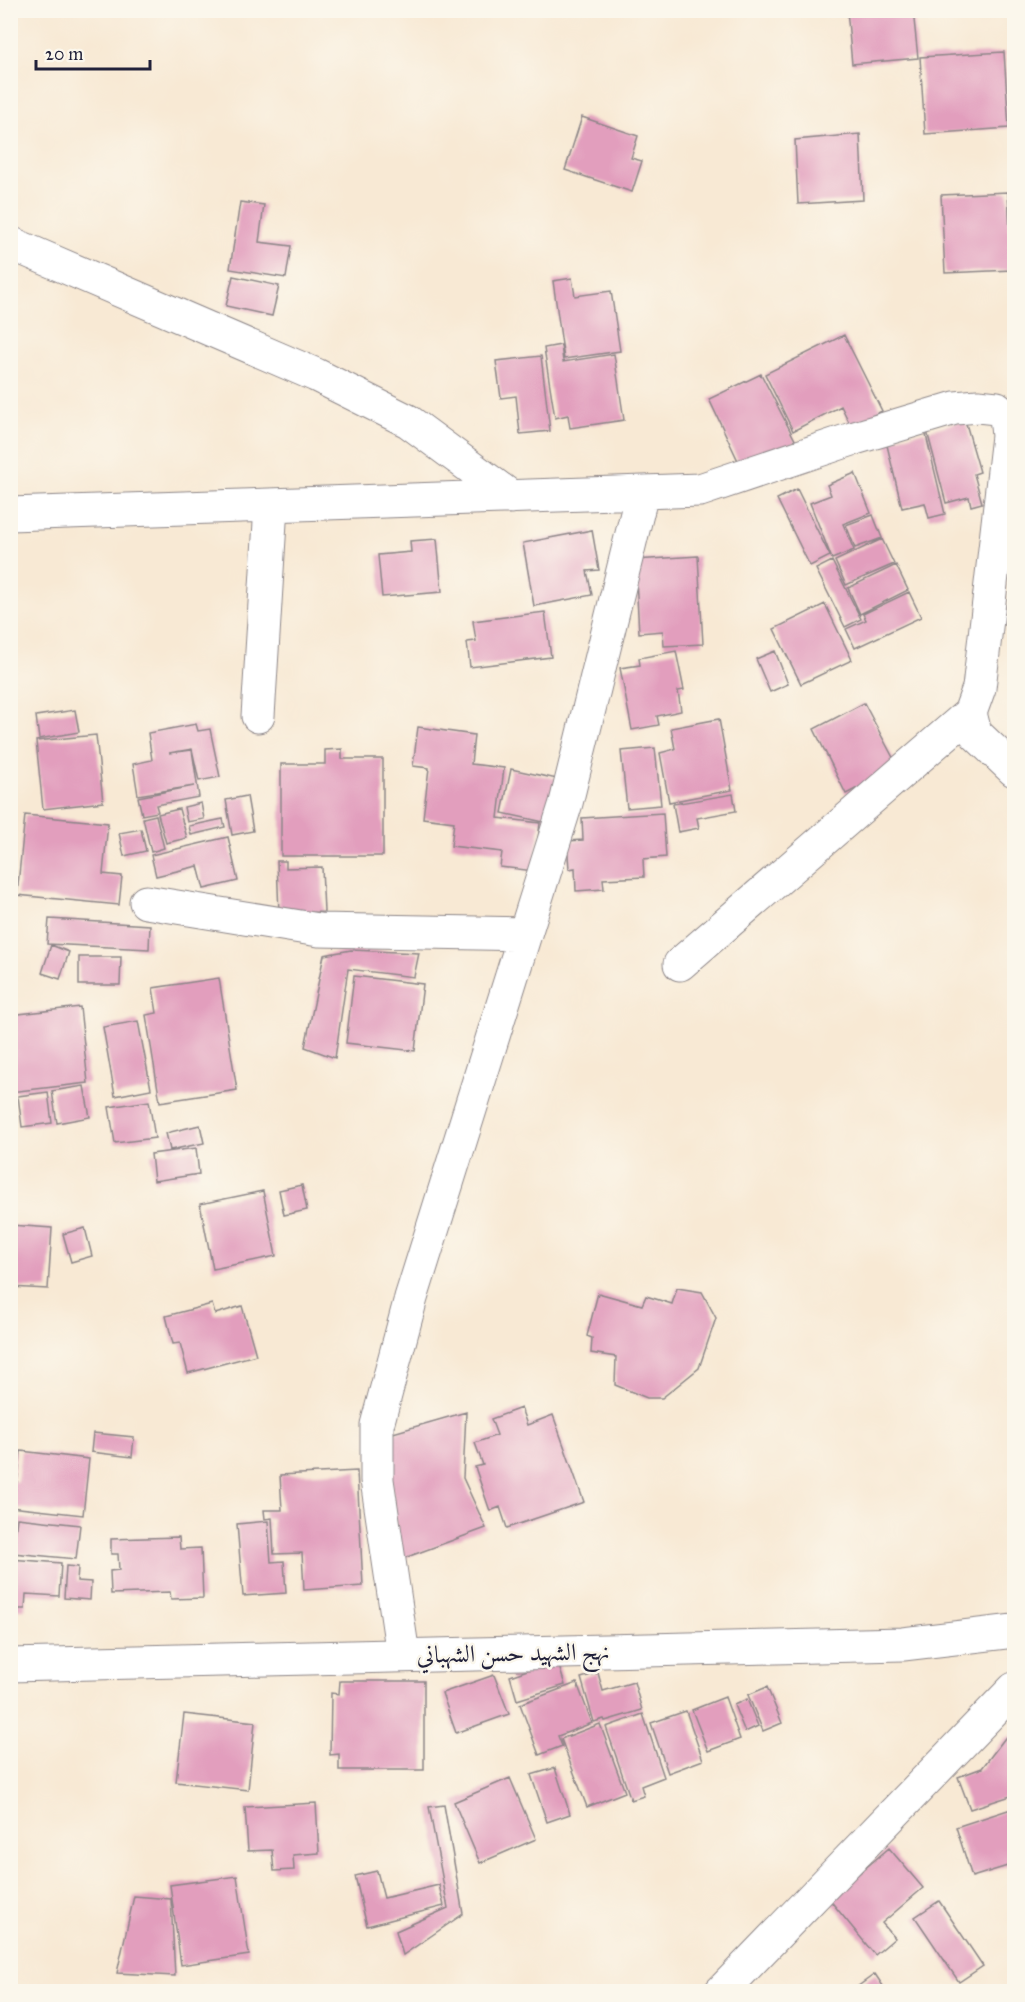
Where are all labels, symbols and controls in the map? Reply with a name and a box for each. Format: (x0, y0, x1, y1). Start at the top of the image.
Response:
scale bar (36, 33, 150, 71)
text: 20 m (45, 43, 83, 65)
street label: نهج الشهيد حسن الشهباني (416, 1636, 610, 1676)

